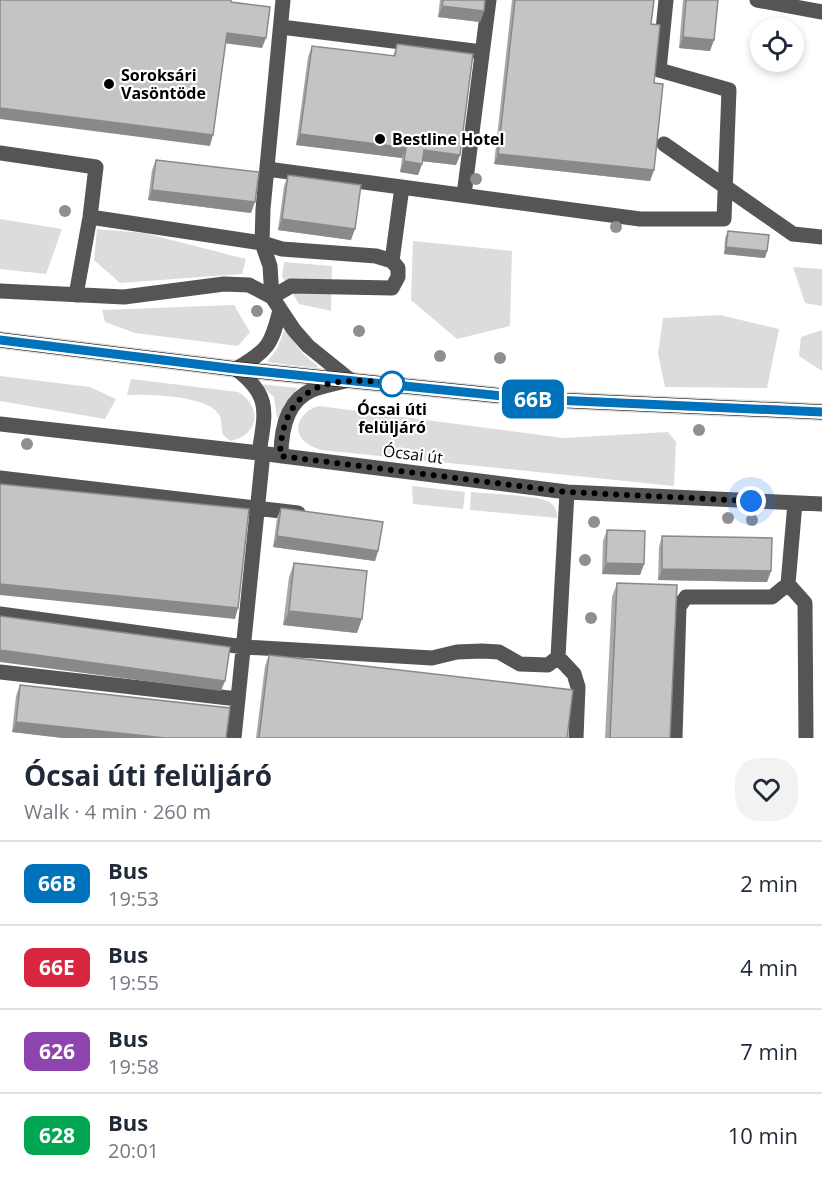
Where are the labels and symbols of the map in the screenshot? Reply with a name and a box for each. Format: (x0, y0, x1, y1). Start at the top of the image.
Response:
place label: Soroksári Vasöntöde (121, 64, 206, 104)
marker: Soroksári Vasöntöde (102, 77, 116, 91)
place label: Bestline Hotel (392, 128, 504, 150)
marker: Bestline Hotel (373, 132, 387, 146)
marker: Ócsai úti felüljáró (379, 371, 405, 397)
line badge: 66B (498, 380, 568, 418)
place label: Ócsai úti felüljáró (357, 398, 427, 438)
street label: Ócsai út (382, 439, 445, 469)
your location (736, 486, 766, 516)

